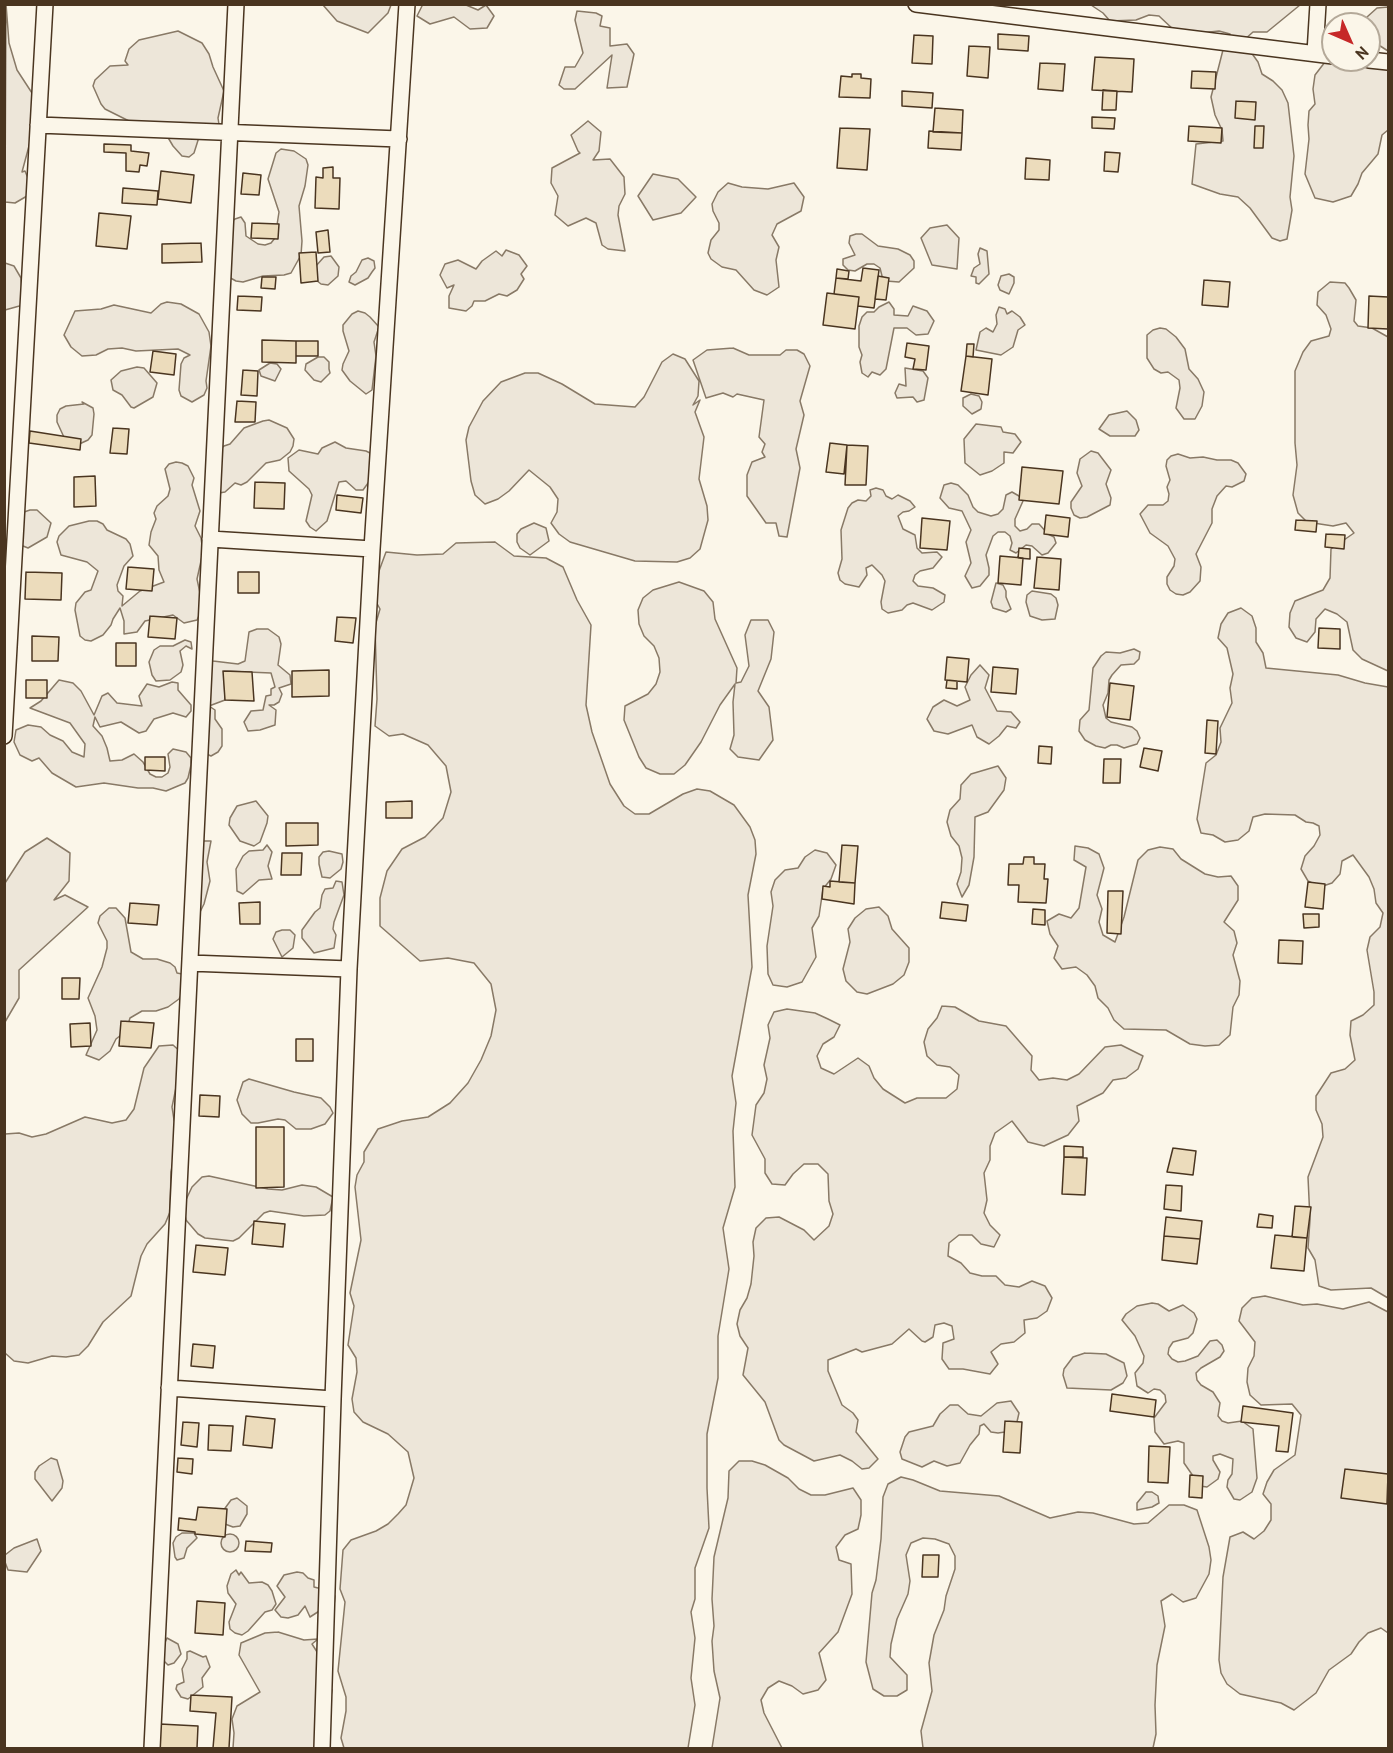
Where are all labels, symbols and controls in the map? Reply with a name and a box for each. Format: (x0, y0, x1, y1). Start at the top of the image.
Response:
north arrow (1321, 12, 1381, 72)
text: N (1352, 43, 1373, 64)

